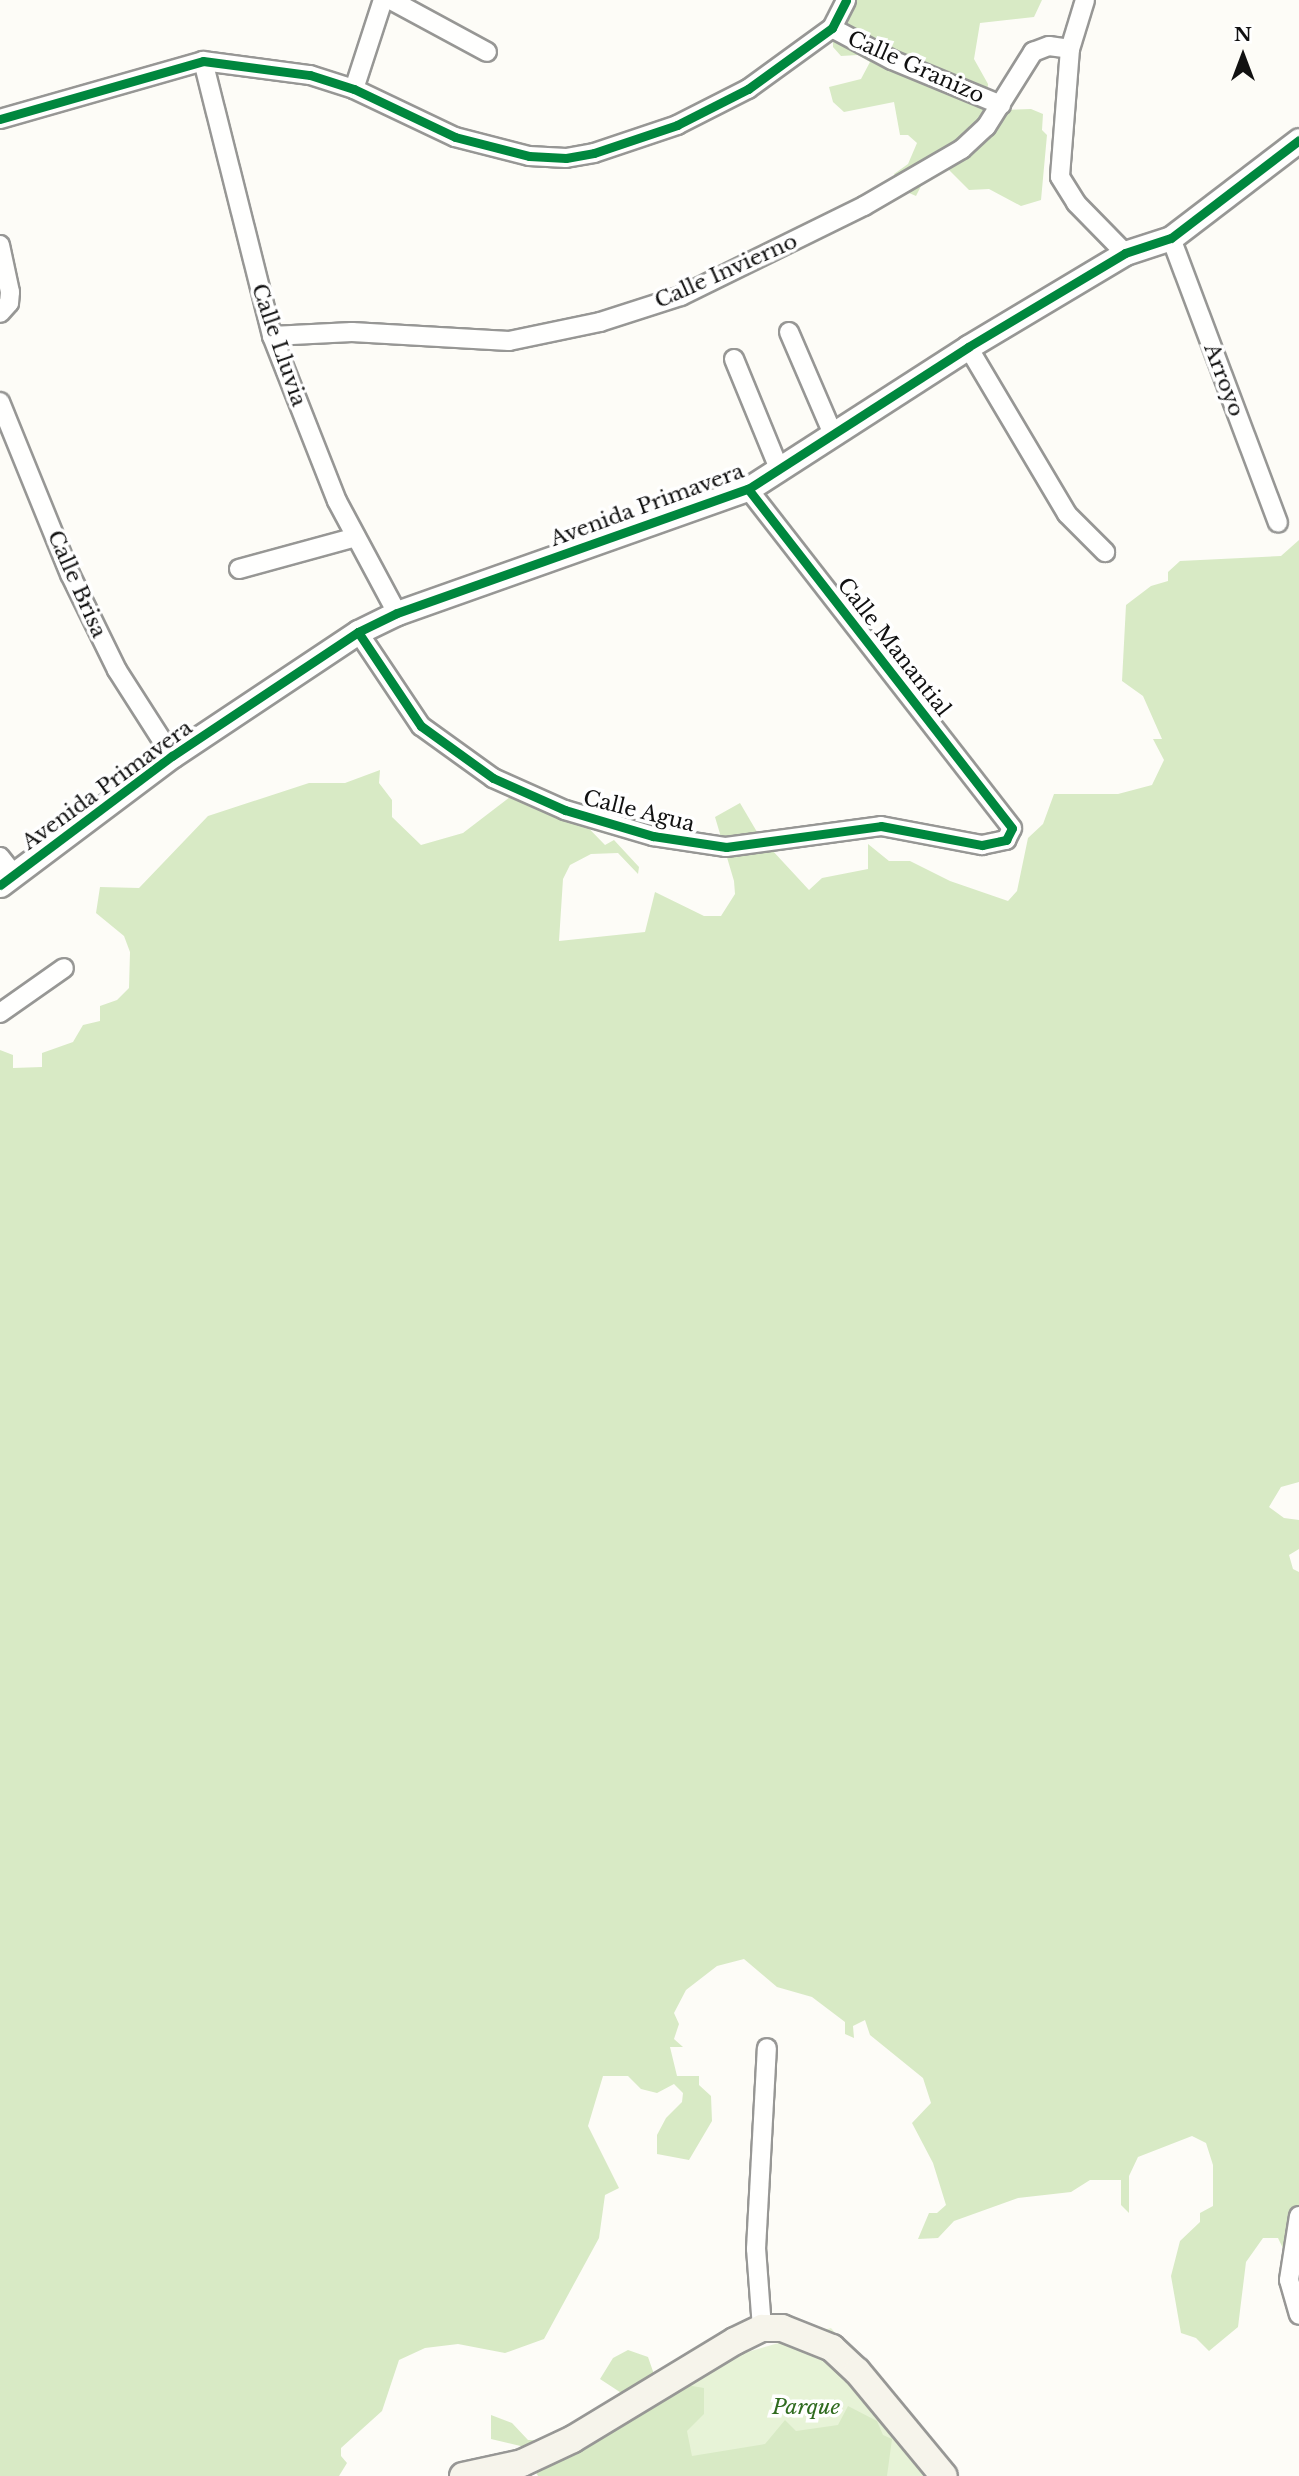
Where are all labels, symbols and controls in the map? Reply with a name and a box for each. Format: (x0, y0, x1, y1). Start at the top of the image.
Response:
north arrow (1208, 21, 1278, 91)
text: N (1234, 23, 1252, 46)
street label: Calle Granizo (844, 26, 988, 108)
street label: Calle Invierno (651, 228, 801, 314)
street label: Calle Lluvia (246, 280, 312, 410)
street label: Arroyo (1199, 340, 1249, 420)
street label: Avenida Primavera (547, 458, 747, 552)
street label: Calle Brisa (42, 527, 112, 641)
street label: Calle Manantial (832, 573, 956, 721)
street label: Avenida Primavera (17, 715, 197, 855)
street label: Calle Agua (580, 785, 698, 837)
park label: Parque (772, 2394, 840, 2420)

